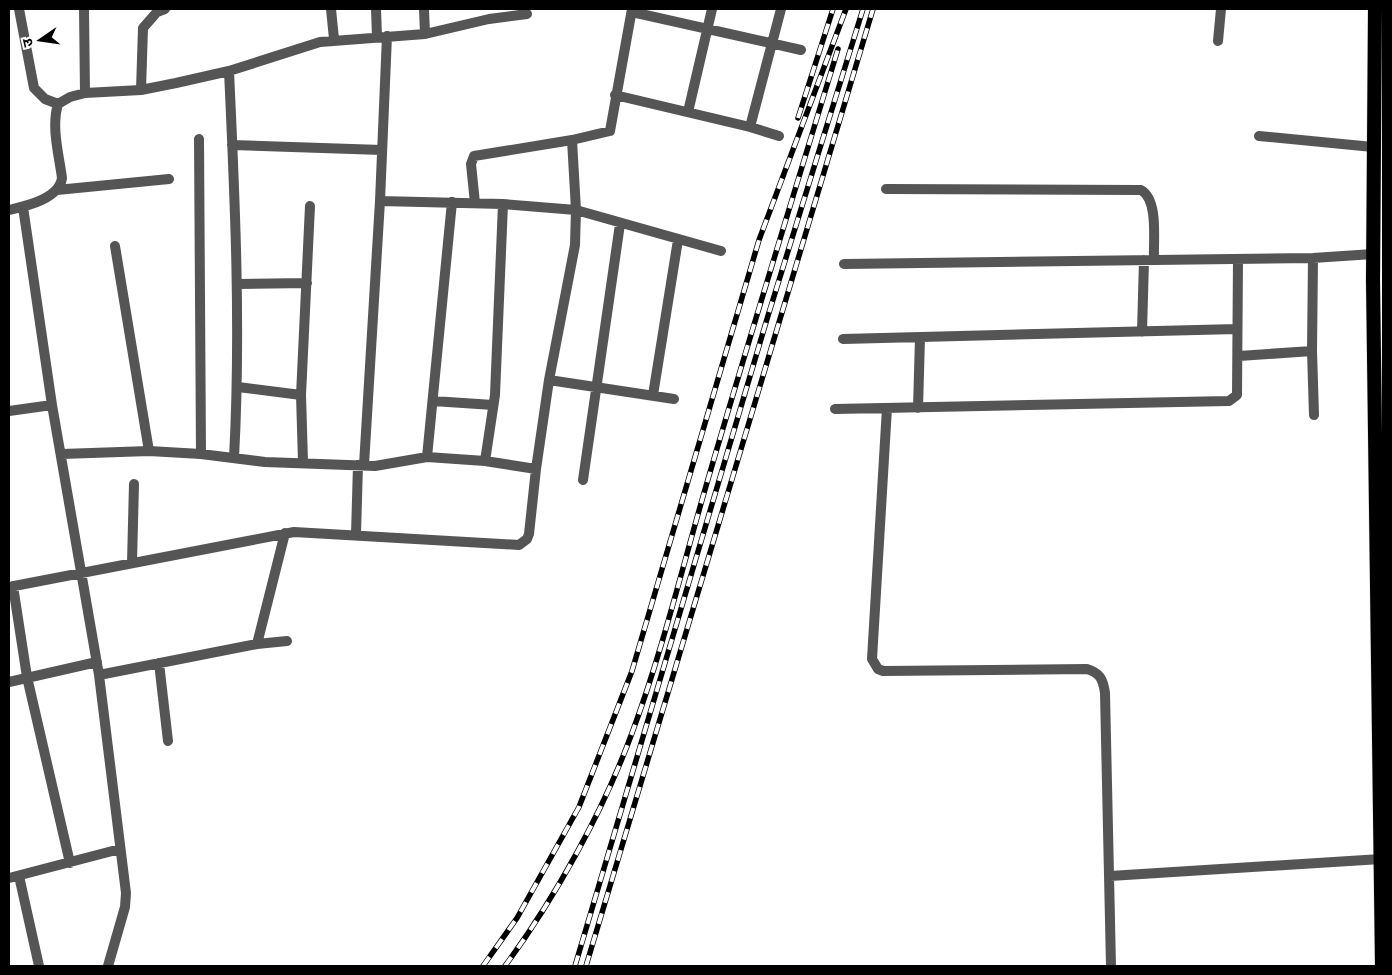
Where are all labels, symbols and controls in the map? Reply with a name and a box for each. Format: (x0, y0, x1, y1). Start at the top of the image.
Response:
north arrow (15, 15, 65, 65)
text: उ (18, 36, 37, 49)

